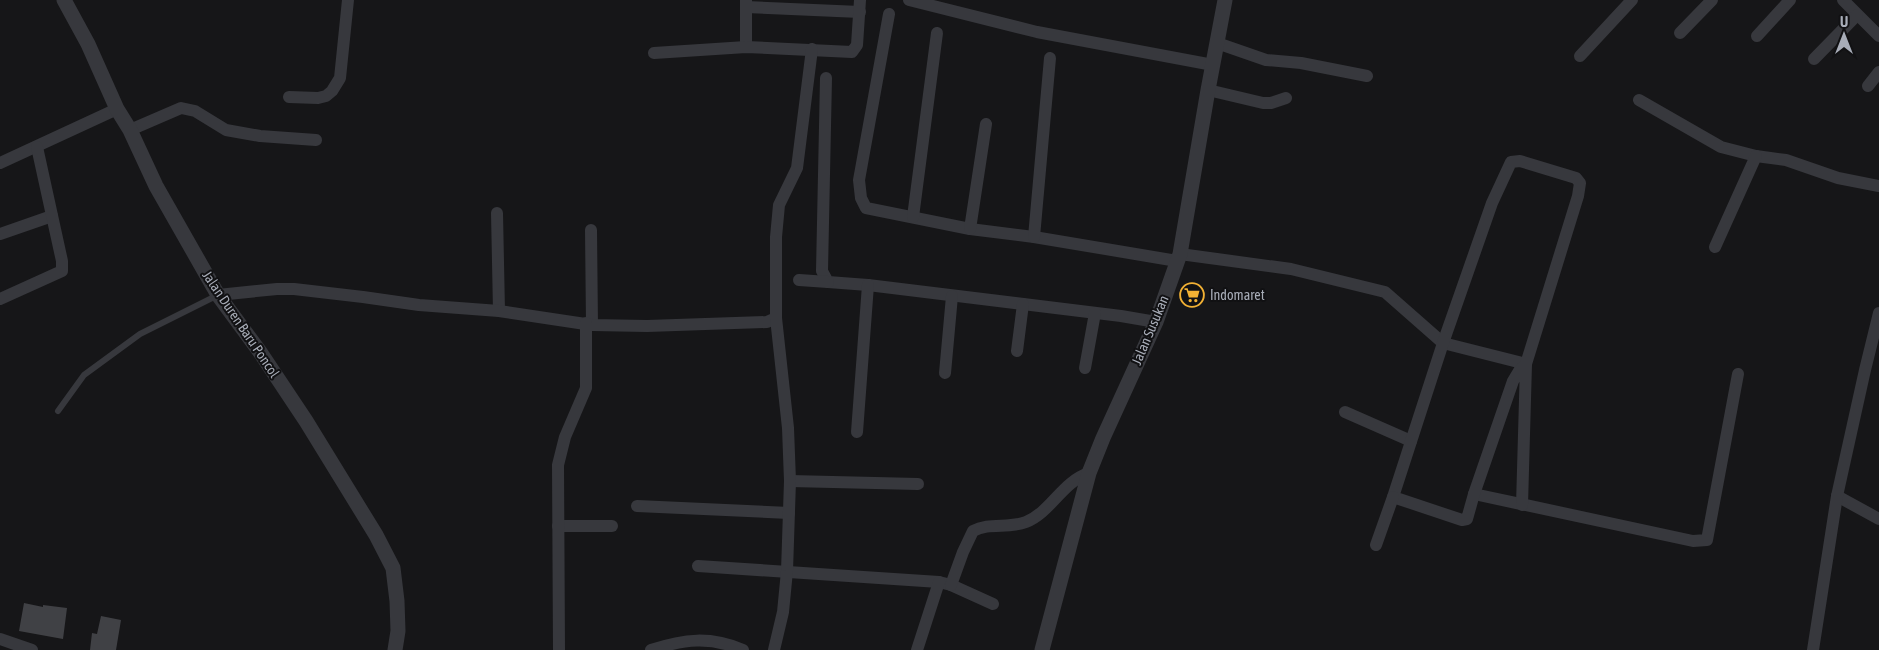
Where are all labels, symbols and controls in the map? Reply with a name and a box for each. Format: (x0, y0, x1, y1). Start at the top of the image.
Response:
north arrow (1819, 10, 1869, 60)
text: U (1840, 14, 1848, 30)
street label: Jalan Duren Baru Poncol (199, 268, 283, 381)
supermarket icon: Indomaret (1179, 282, 1205, 308)
place label: Indomaret (1210, 287, 1265, 303)
street label: Jalan Susukan (1128, 293, 1172, 367)

